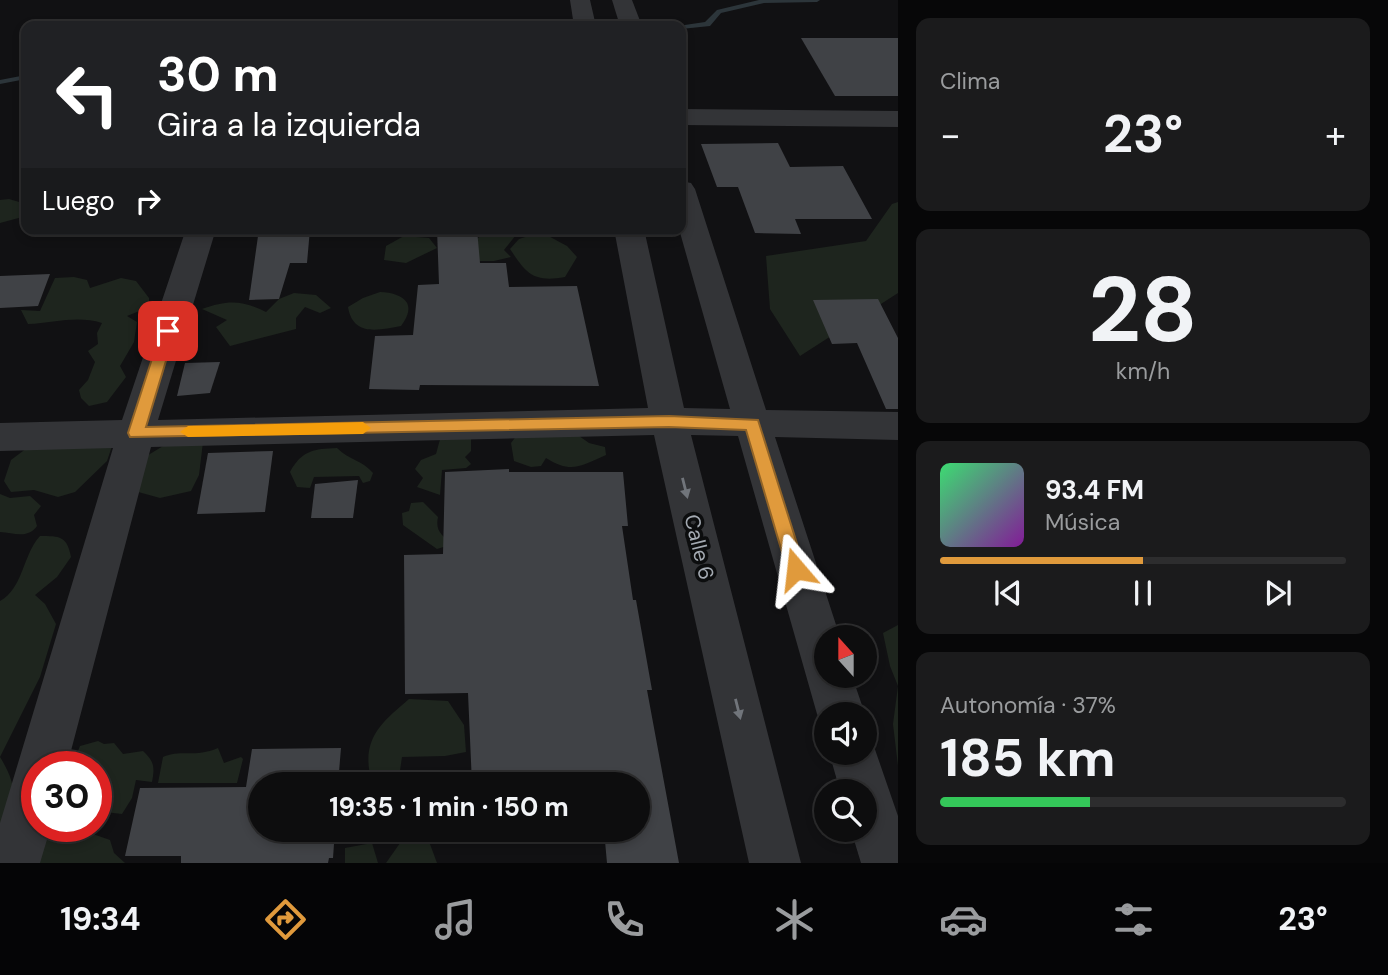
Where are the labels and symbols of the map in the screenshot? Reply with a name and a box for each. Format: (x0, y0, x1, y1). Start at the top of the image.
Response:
pin (138, 301, 198, 361)
one-way arrow (680, 477, 691, 499)
street label: Calle 6 (677, 511, 721, 583)
position arrow (759, 532, 833, 606)
north arrow (814, 625, 877, 688)
one-way arrow (733, 698, 744, 720)
speed limit sign: 30 (21, 751, 112, 842)

